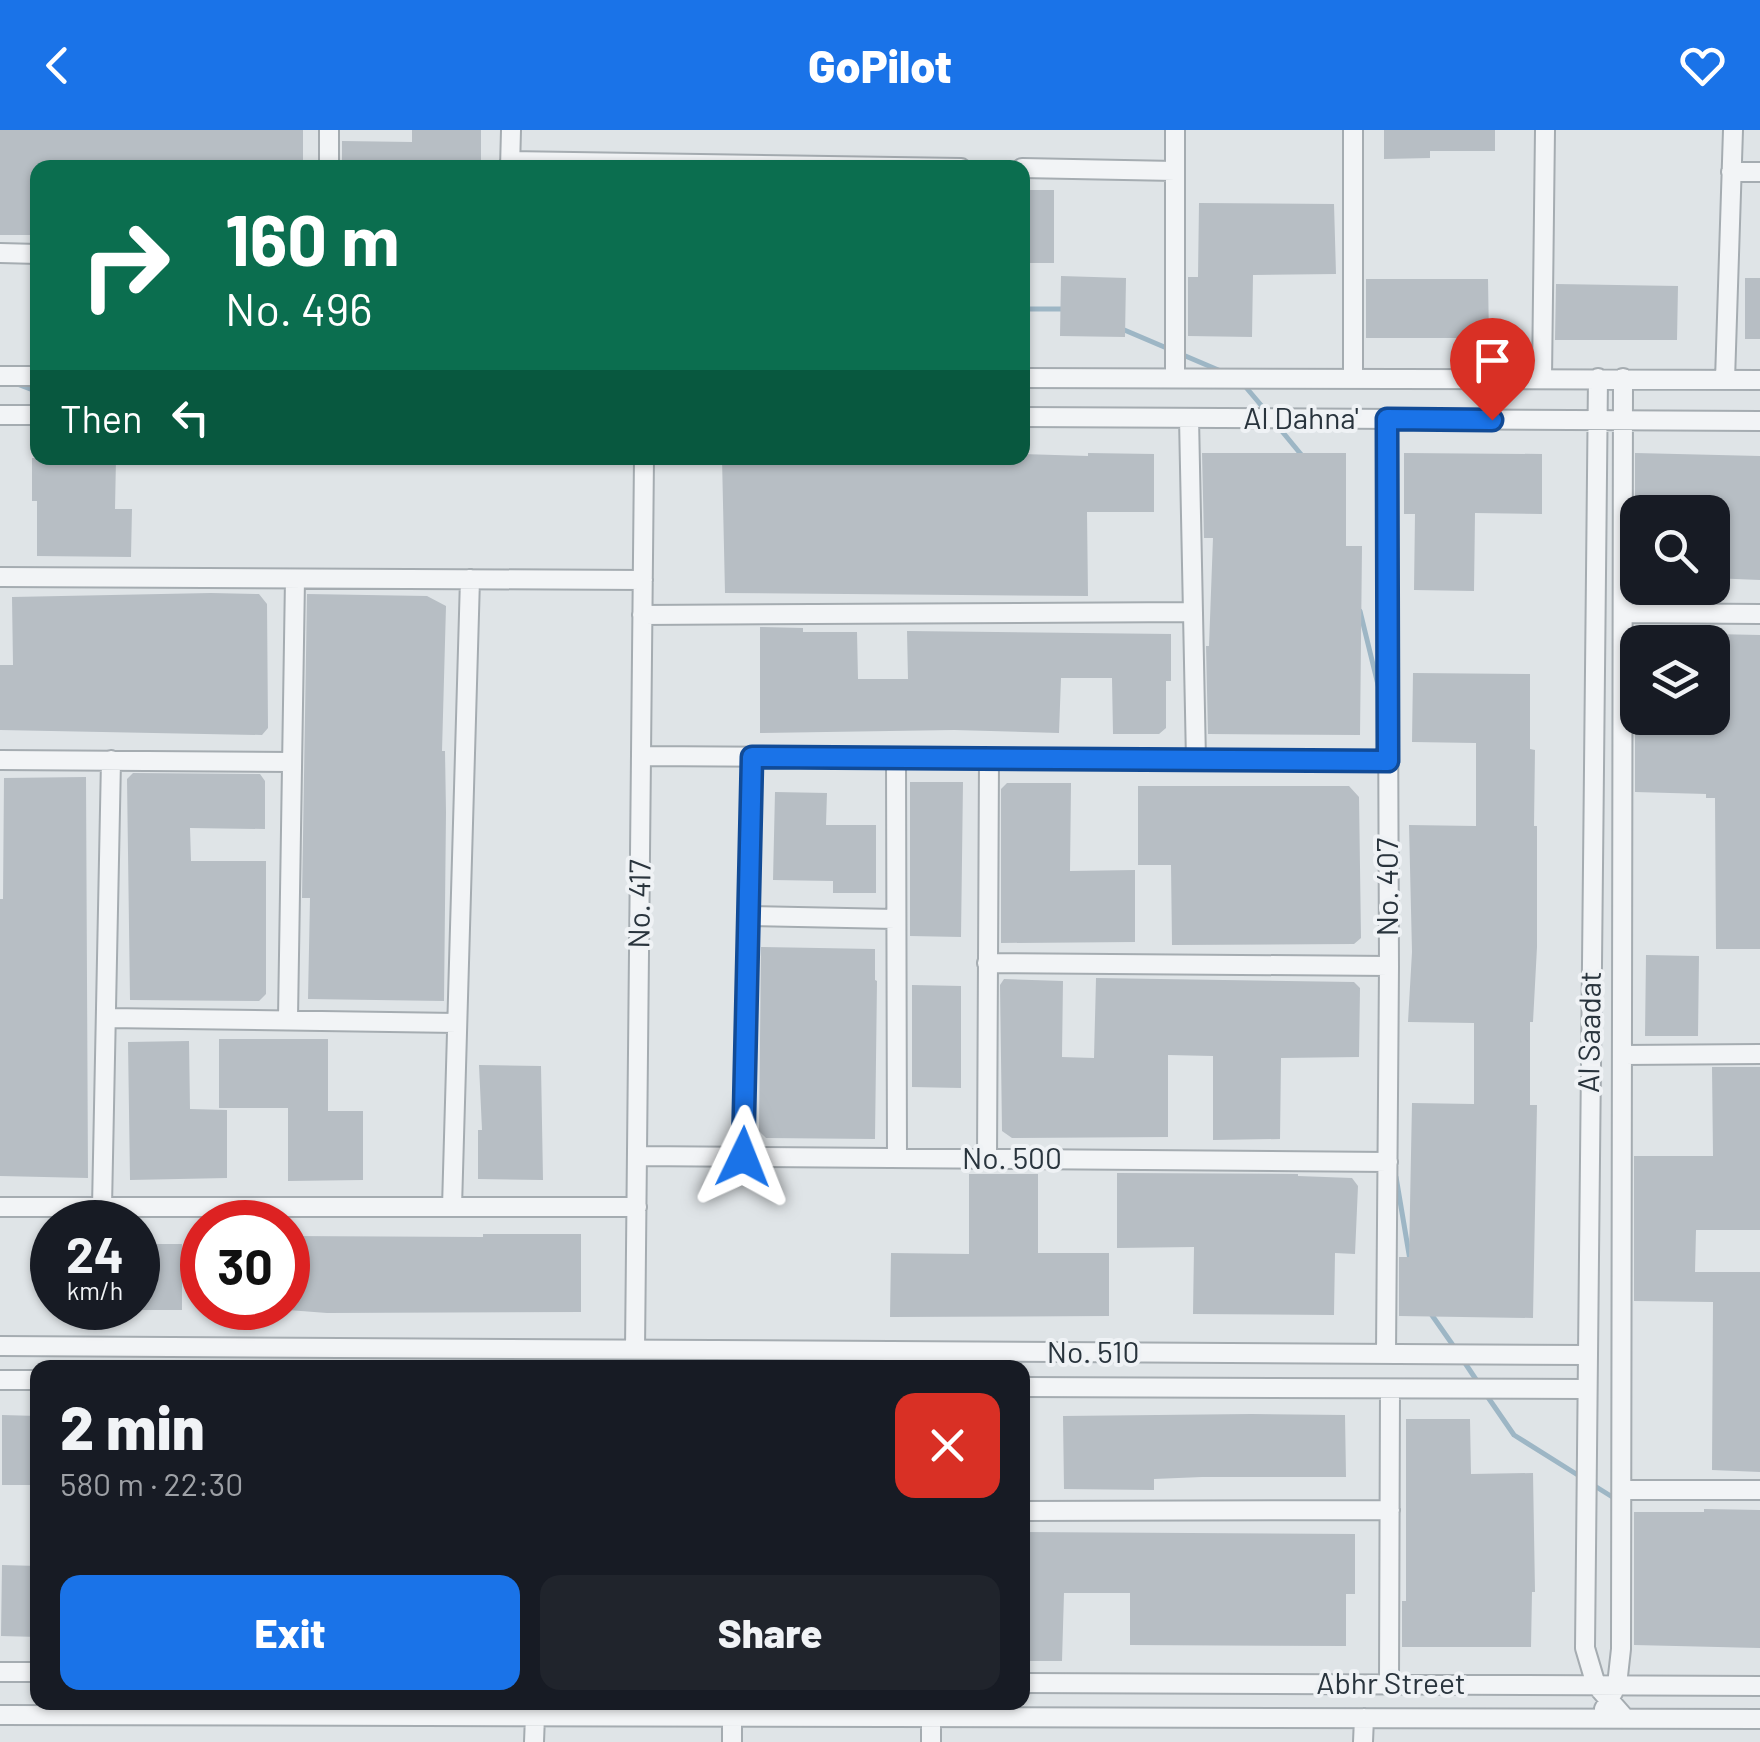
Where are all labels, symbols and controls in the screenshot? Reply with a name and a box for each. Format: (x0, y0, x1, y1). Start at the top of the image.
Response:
icon: back (30, 38, 85, 93)
text: GoPilot (808, 38, 952, 92)
icon: heart (1675, 38, 1730, 93)
text: 160 m (225, 196, 400, 280)
icon: right (60, 200, 190, 330)
text: No. 496 (225, 281, 372, 335)
pin (1450, 318, 1535, 421)
icon: arrive (1465, 333, 1520, 388)
icon: left (163, 390, 218, 445)
text: Then (60, 395, 143, 441)
street label: Al Dahna' (1243, 399, 1359, 435)
map controls (1620, 495, 1730, 735)
button: search (1620, 495, 1730, 605)
button: layers (1620, 625, 1730, 735)
street label: No. 407 (1368, 838, 1404, 936)
street label: No. 417 (619, 859, 657, 949)
street label: Al Saadat (1569, 971, 1607, 1093)
position arrow (691, 1105, 795, 1209)
street label: No. 500 (962, 1139, 1062, 1175)
speed limit sign: 30 (180, 1200, 310, 1330)
text: 24 (66, 1223, 124, 1283)
text: km/h (67, 1275, 123, 1305)
street label: No. 510 (1047, 1333, 1139, 1369)
text: 2 min (60, 1390, 205, 1462)
button: close (895, 1393, 1000, 1498)
text: 580 m · 22:30 (60, 1464, 243, 1502)
button: Exit (60, 1575, 520, 1690)
button: Share (540, 1575, 1000, 1690)
street label: Abhr Street (1316, 1664, 1466, 1700)

